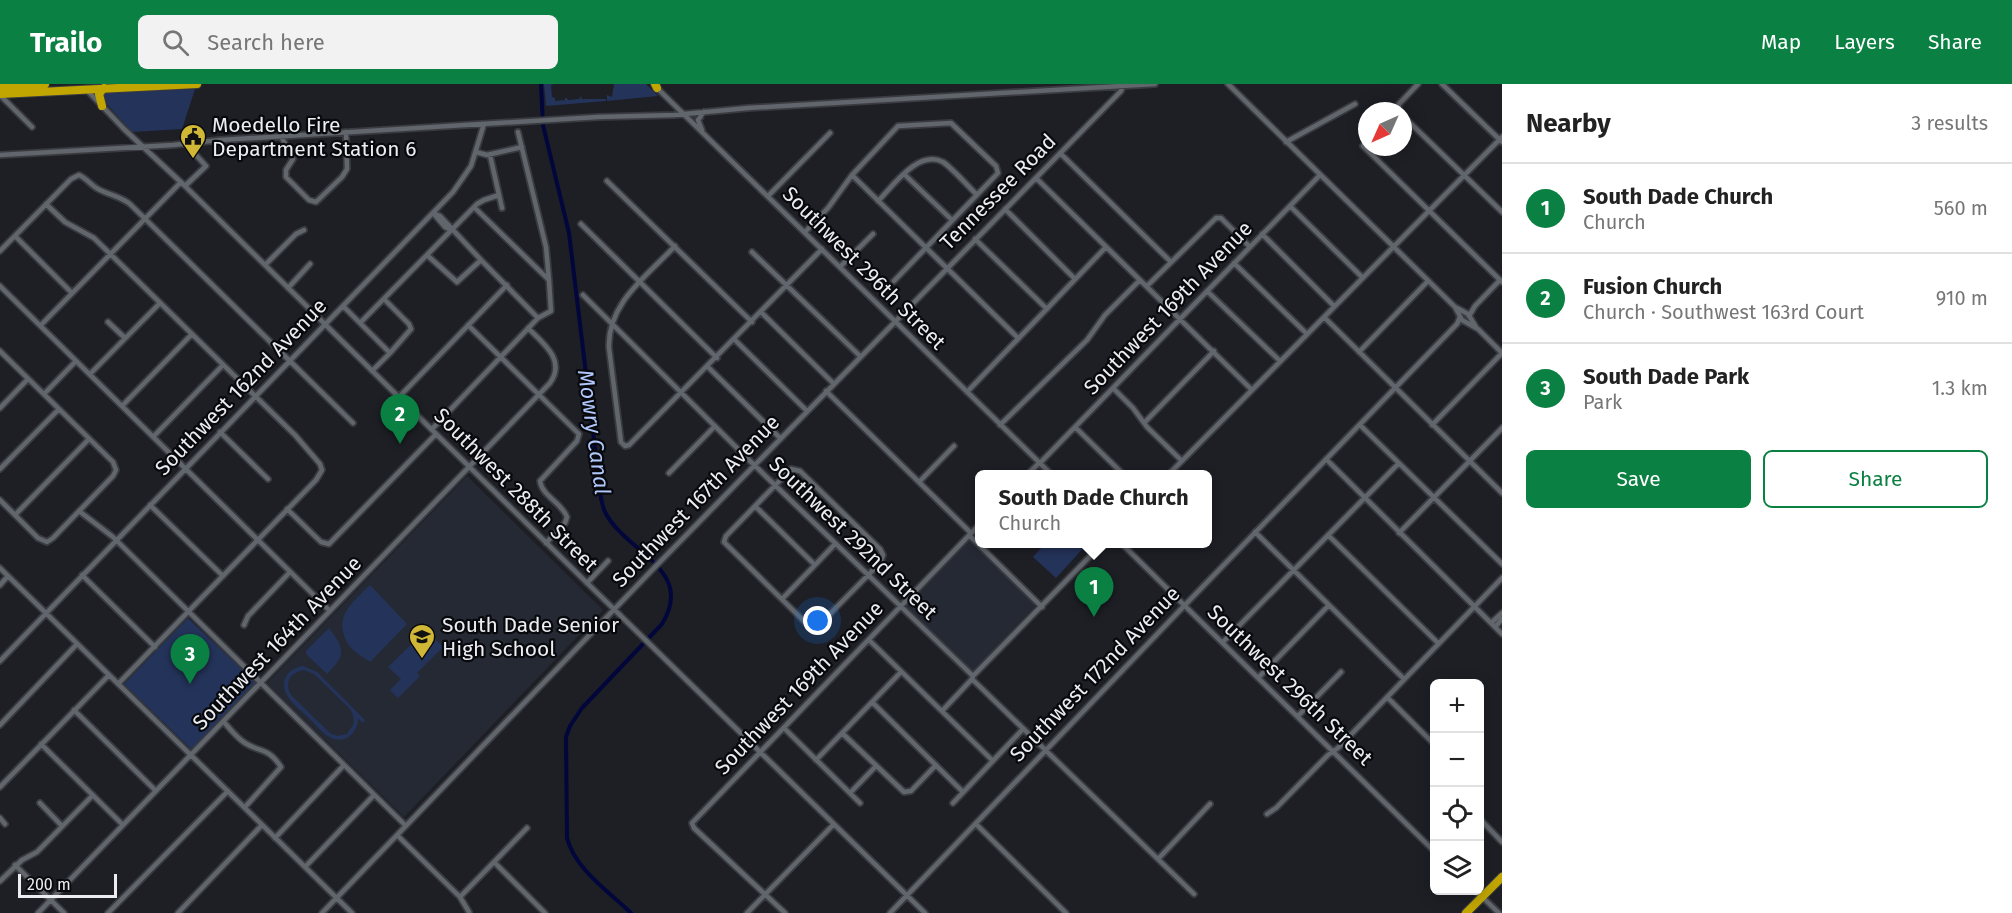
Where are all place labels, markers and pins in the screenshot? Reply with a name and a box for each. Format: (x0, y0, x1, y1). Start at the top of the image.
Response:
place label: Moedello Fire Department Station 6 (212, 112, 416, 162)
public building icon: Moedello Fire Department Station 6 (178, 122, 208, 160)
pin: 2 (380, 394, 420, 444)
pin: 1 (1074, 568, 1114, 617)
place label: South Dade Senior High School (442, 612, 619, 662)
school or university icon: South Dade Senior High School (407, 622, 437, 660)
pin: 3 (170, 634, 210, 684)

